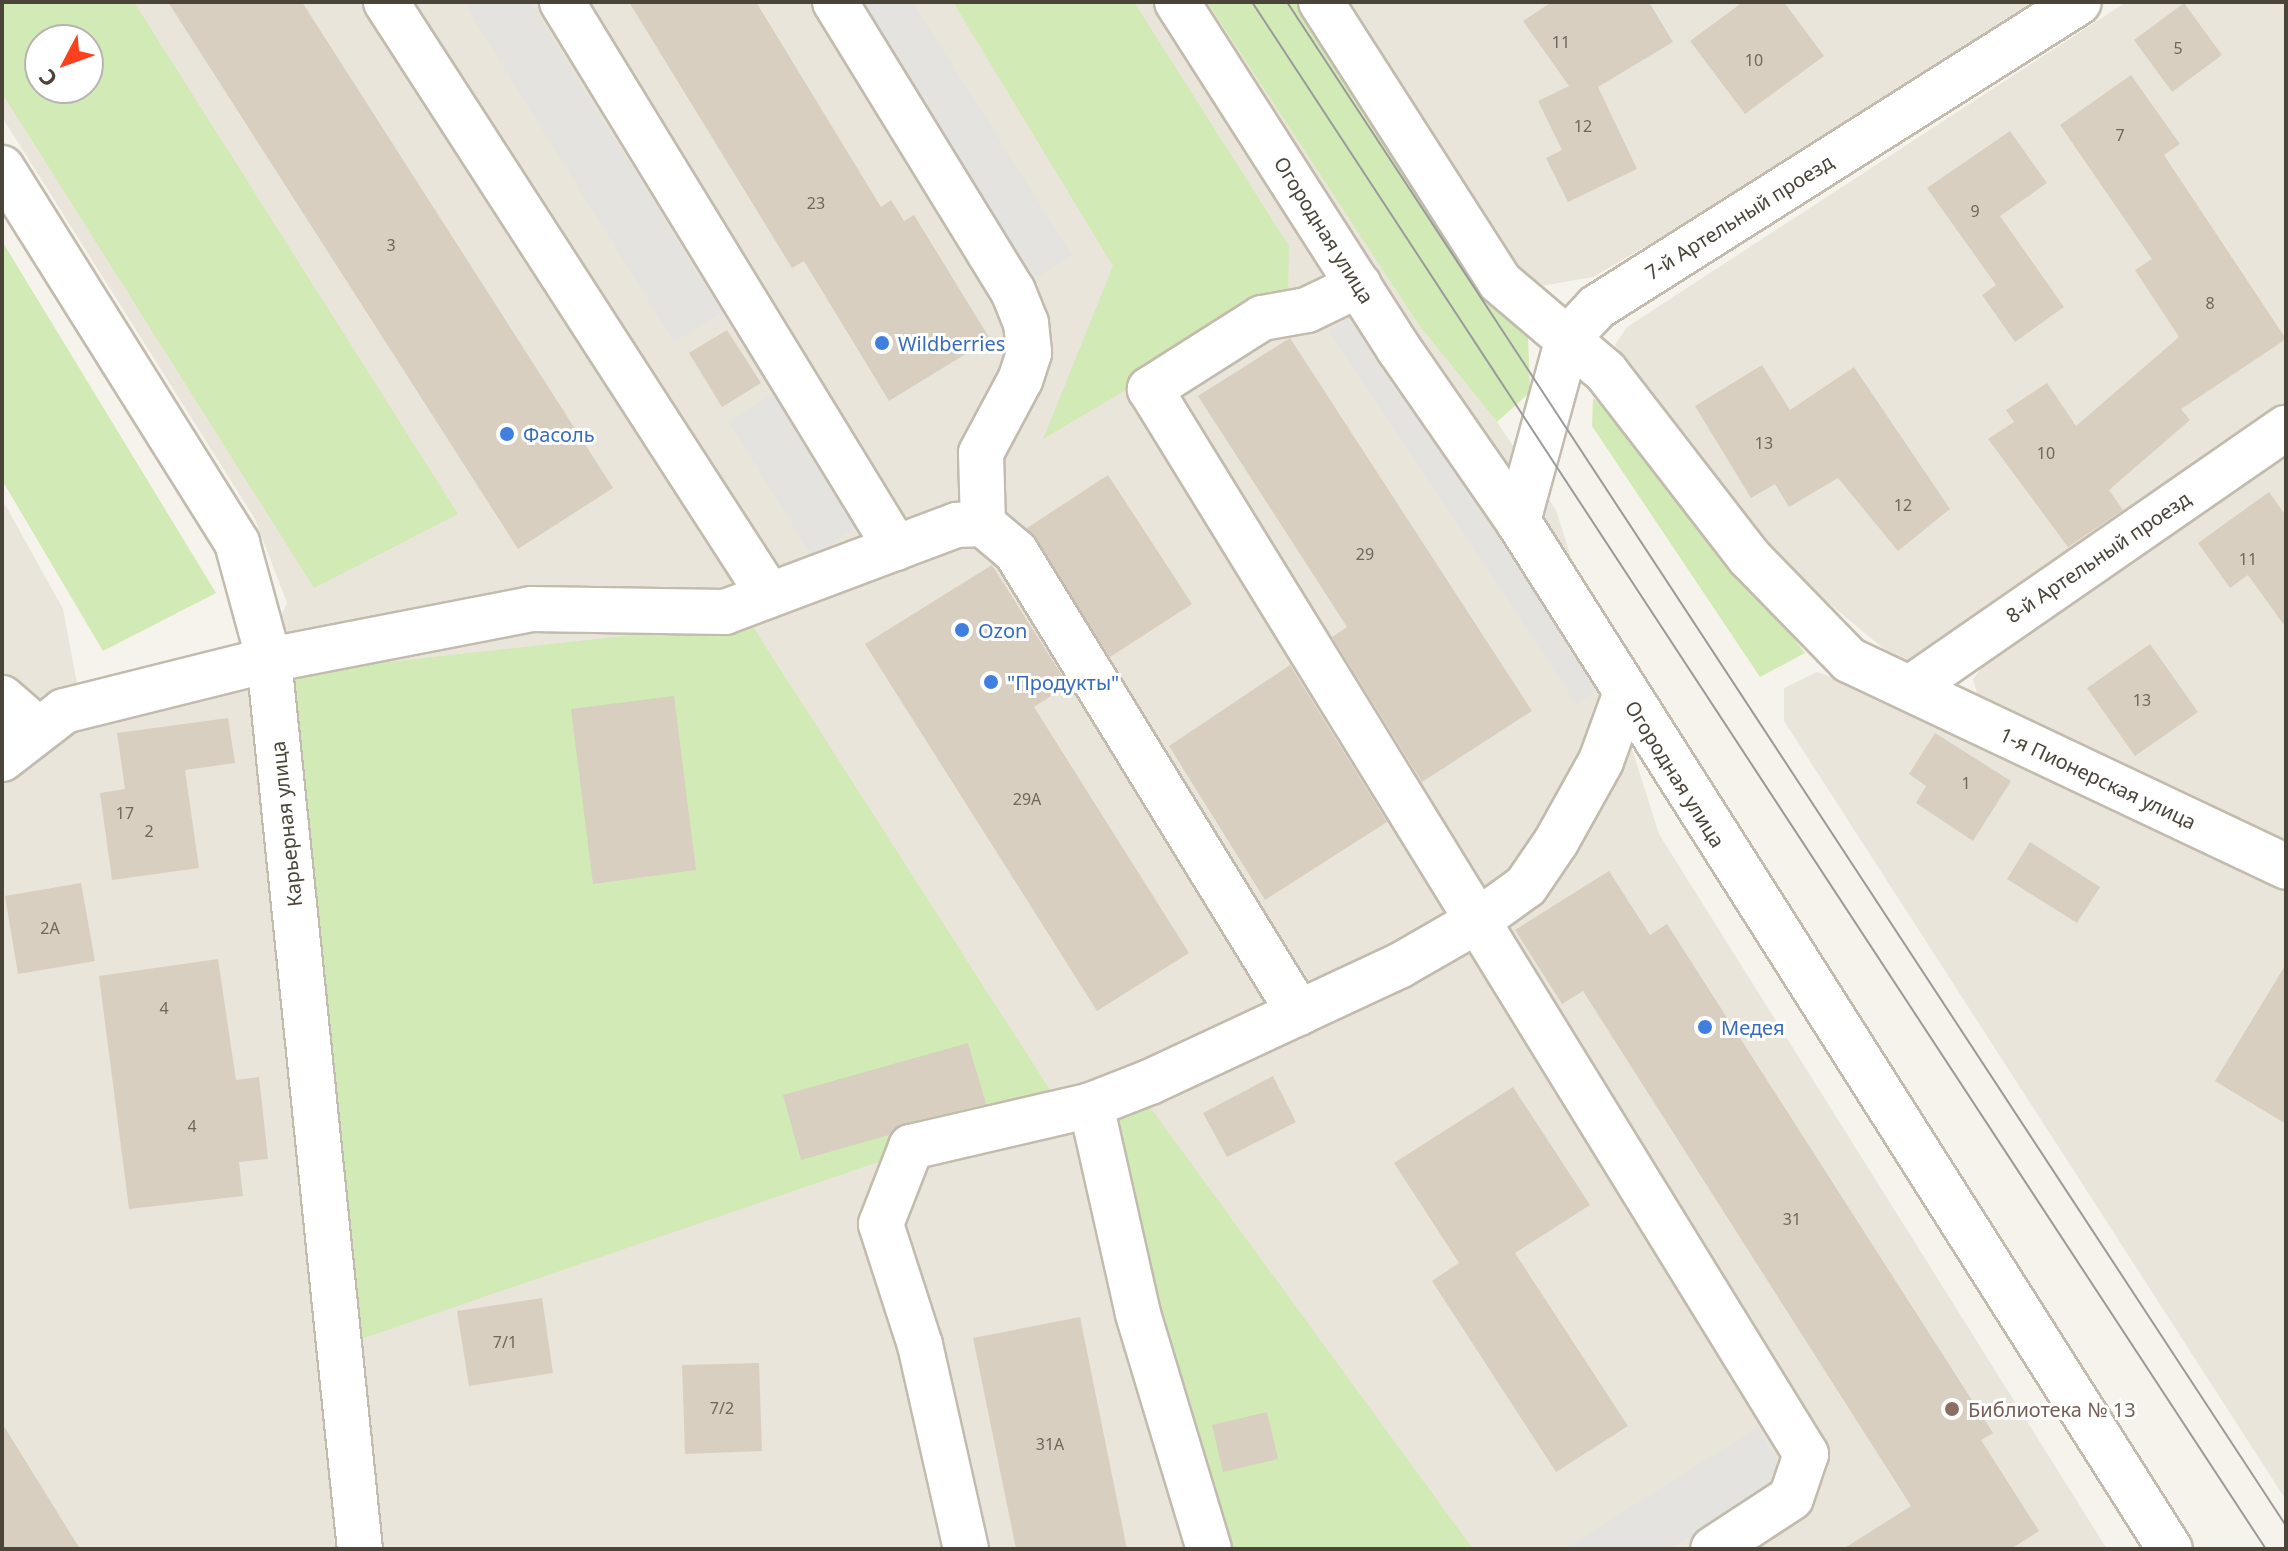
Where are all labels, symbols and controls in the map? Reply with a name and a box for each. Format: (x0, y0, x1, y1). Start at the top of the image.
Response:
north arrow (24, 24, 104, 104)
house number: 11 (1552, 32, 1570, 52)
house number: 5 (2173, 38, 2183, 58)
house number: 10 (1745, 50, 1763, 70)
text: С (31, 63, 63, 94)
house number: 12 (1574, 116, 1592, 136)
house number: 7 (2115, 125, 2125, 145)
street label: 7-й Артельный проезд (1641, 149, 1837, 285)
street label: Огородная улица (1269, 152, 1379, 308)
house number: 23 (807, 193, 825, 213)
house number: 9 (1970, 201, 1980, 221)
house number: 3 (386, 235, 396, 255)
house number: 8 (2205, 293, 2215, 313)
place label: Wildberries (898, 331, 1005, 355)
marker: Wildberries (873, 334, 891, 352)
place label: Фасоль (523, 422, 595, 446)
marker: Фасоль (498, 425, 516, 443)
house number: 13 (1755, 433, 1773, 453)
house number: 10 (2037, 443, 2055, 463)
street label: 8-й Артельный проезд (2001, 486, 2195, 628)
house number: 12 (1894, 495, 1912, 515)
house number: 29 (1356, 544, 1374, 564)
house number: 11 (2239, 549, 2257, 569)
place label: Ozon (978, 618, 1027, 642)
marker: Ozon (953, 621, 971, 639)
place label: "Продукты" (1007, 670, 1119, 694)
marker: "Продукты" (982, 673, 1000, 691)
house number: 13 (2133, 690, 2151, 710)
street label: Огородная улица (1620, 696, 1730, 852)
street label: 1-я Пионерская улица (1996, 722, 2200, 834)
street label: Карьерная улица (265, 740, 307, 908)
house number: 1 (1961, 773, 1971, 793)
house number: 29А (1013, 789, 1041, 809)
house number: 17 (116, 803, 134, 823)
house number: 2 (144, 821, 154, 841)
house number: 2А (40, 918, 60, 938)
house number: 4 (159, 998, 169, 1018)
place label: Медея (1721, 1015, 1784, 1039)
marker: Медея (1696, 1018, 1714, 1036)
house number: 4 (187, 1116, 197, 1136)
house number: 31 (1783, 1209, 1801, 1229)
house number: 7/1 (493, 1332, 517, 1352)
place label: Библиотека № 13 (1968, 1397, 2136, 1421)
house number: 7/2 (710, 1398, 734, 1418)
marker: Библиотека № 13 (1943, 1400, 1961, 1418)
house number: 31А (1036, 1434, 1064, 1454)

